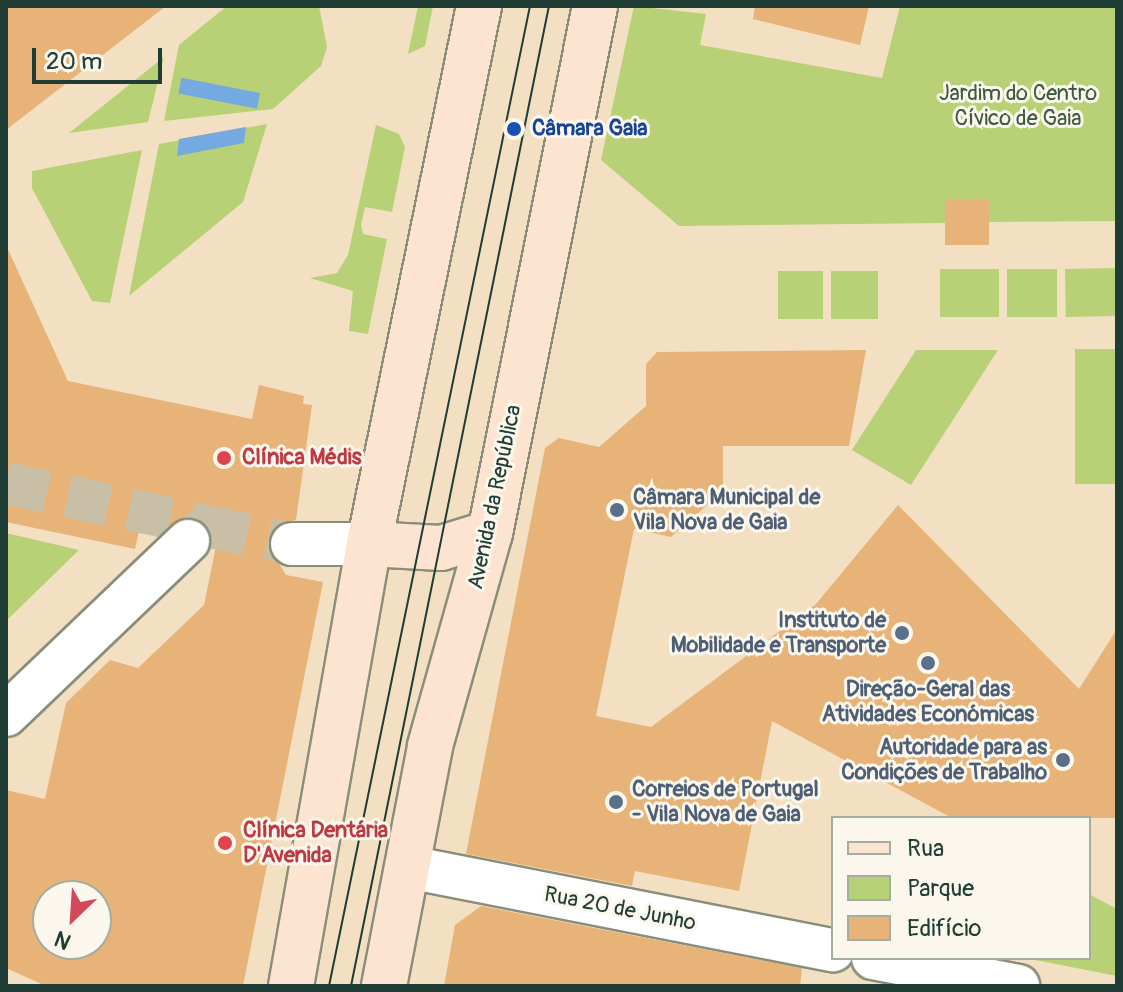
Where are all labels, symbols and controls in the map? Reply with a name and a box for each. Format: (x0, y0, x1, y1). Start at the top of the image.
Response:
scale bar (36, 32, 166, 82)
text: 20 m (46, 47, 102, 76)
park label: Jardim do Centro Cívico de Gaia (939, 80, 1097, 132)
place label: Câmara Gaia (532, 116, 647, 142)
marker: Câmara Gaia (503, 118, 525, 140)
street label: Avenida da República (463, 402, 527, 592)
place label: Clínica Médis (242, 445, 362, 471)
marker: Clínica Médis (213, 447, 235, 469)
place label: Câmara Municipal de Vila Nova de Gaia (633, 484, 820, 536)
marker: Câmara Municipal de Vila Nova de Gaia (608, 501, 626, 519)
place label: Instituto de Mobilidade e Transporte (671, 607, 886, 658)
marker: Instituto de Mobilidade e Transporte (893, 624, 911, 642)
marker: Direção-Geral das Atividades Económicas (919, 654, 937, 672)
place label: Direção-Geral das Atividades Económicas (822, 676, 1034, 728)
place label: Autoridade para as Condições de Trabalho (841, 734, 1047, 786)
marker: Autoridade para as Condições de Trabalho (1054, 751, 1072, 769)
place label: Correios de Portugal - Vila Nova de Gaia (632, 776, 819, 828)
marker: Correios de Portugal - Vila Nova de Gaia (607, 793, 625, 811)
legend (831, 816, 1091, 960)
place label: Clínica Dentária D'Avenida (243, 817, 388, 868)
marker: Clínica Dentária D'Avenida (214, 832, 236, 854)
text: Rua (907, 834, 944, 863)
text: Parque (907, 874, 974, 903)
north arrow (32, 880, 112, 960)
street label: Rua 20 de Junho (542, 881, 698, 937)
text: Edifício (907, 914, 981, 943)
text: N (50, 924, 75, 956)

